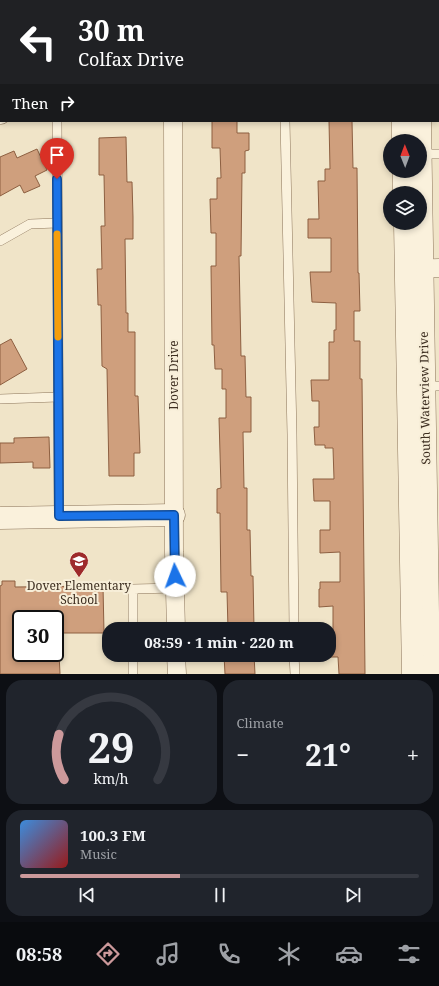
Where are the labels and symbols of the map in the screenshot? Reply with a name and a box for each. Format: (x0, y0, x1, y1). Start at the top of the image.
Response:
north arrow (383, 134, 427, 178)
pin (40, 138, 74, 179)
street label: South Waterview Drive (415, 331, 434, 465)
street label: Dover Drive (165, 340, 182, 410)
school or university icon: Dover Elementary School (68, 550, 90, 578)
position arrow (154, 555, 196, 597)
place label: Dover Elementary School (27, 577, 131, 608)
speed limit sign: 30 (12, 610, 64, 662)

